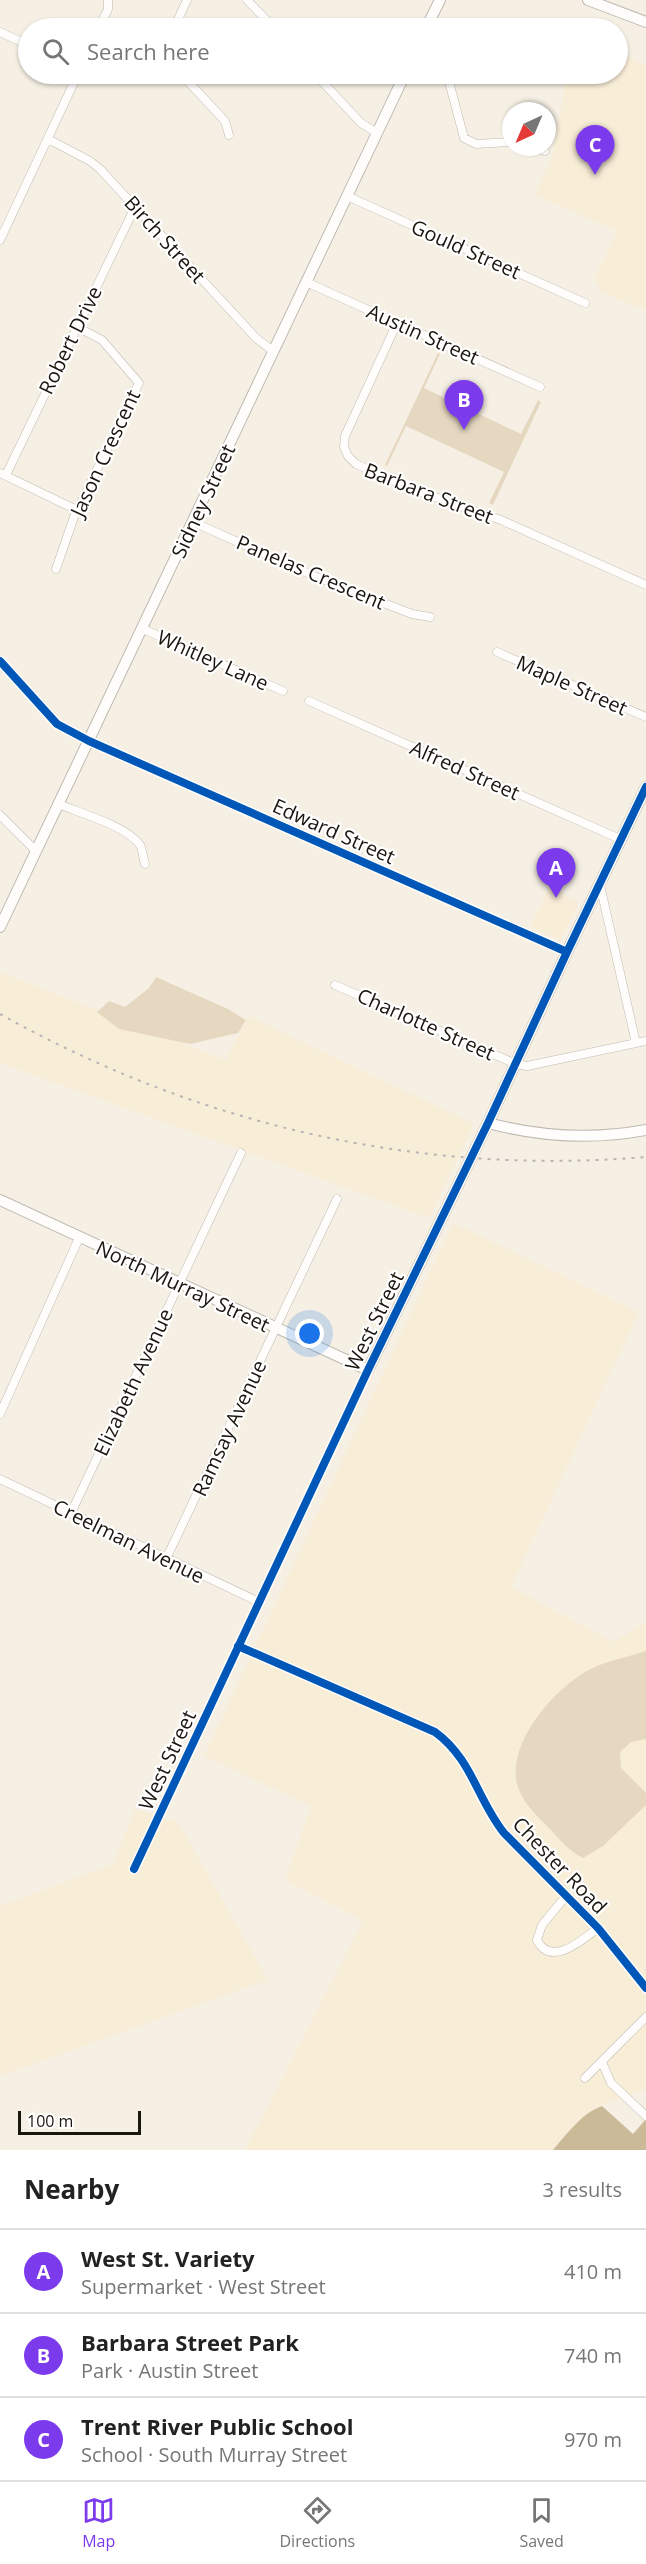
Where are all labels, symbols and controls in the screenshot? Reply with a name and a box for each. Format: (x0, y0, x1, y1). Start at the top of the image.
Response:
search box (18, 18, 628, 84)
icon: search (39, 35, 72, 68)
text: Search here (87, 36, 210, 66)
north arrow (502, 102, 556, 156)
pin: C (576, 126, 614, 175)
street label: Birch Street (118, 189, 212, 289)
street label: Gould Street (407, 213, 525, 285)
street label: Robert Drive (32, 281, 108, 399)
street label: Austin Street (363, 297, 483, 371)
pin: B (444, 380, 484, 430)
street label: Jason Crescent (63, 385, 146, 523)
street label: Sidney Street (165, 440, 241, 562)
street label: Barbara Street (361, 456, 497, 530)
street label: Panelas Crescent (232, 528, 390, 616)
street label: Whitley Lane (153, 623, 273, 697)
street label: Maple Street (512, 649, 632, 721)
street label: Alfred Street (406, 734, 524, 806)
street label: Edward Street (268, 792, 400, 870)
pin: A (536, 848, 576, 898)
street label: Charlotte Street (353, 982, 499, 1066)
street label: North Murray Street (92, 1234, 274, 1338)
street label: West Street (338, 1267, 410, 1375)
street label: Elizabeth Avenue (87, 1304, 179, 1460)
your location (295, 1319, 324, 1348)
street label: Ramsay Avenue (186, 1355, 272, 1501)
street label: Creelman Avenue (49, 1493, 209, 1589)
street label: West Street (132, 1706, 202, 1814)
street label: Chester Road (507, 1811, 613, 1919)
scale bar (18, 2108, 141, 2136)
text: 100 m (27, 2110, 73, 2132)
text: Nearby (24, 2171, 119, 2207)
text: 3 results (542, 2176, 622, 2203)
text: West St. Variety (81, 2243, 254, 2273)
text: A (37, 2258, 50, 2285)
text: 410 m (564, 2258, 622, 2285)
text: Supermarket · West Street (81, 2273, 326, 2300)
text: Barbara Street Park (81, 2327, 299, 2357)
text: B (37, 2342, 50, 2369)
text: 740 m (564, 2342, 622, 2369)
text: Park · Austin Street (81, 2357, 258, 2384)
text: Trent River Public School (81, 2411, 353, 2441)
text: C (37, 2426, 50, 2453)
text: 970 m (564, 2426, 622, 2453)
text: School · South Murray Street (81, 2441, 347, 2468)
tab: Map (82, 2494, 115, 2552)
tab: Directions (280, 2494, 355, 2552)
tab: Saved (519, 2494, 564, 2552)

